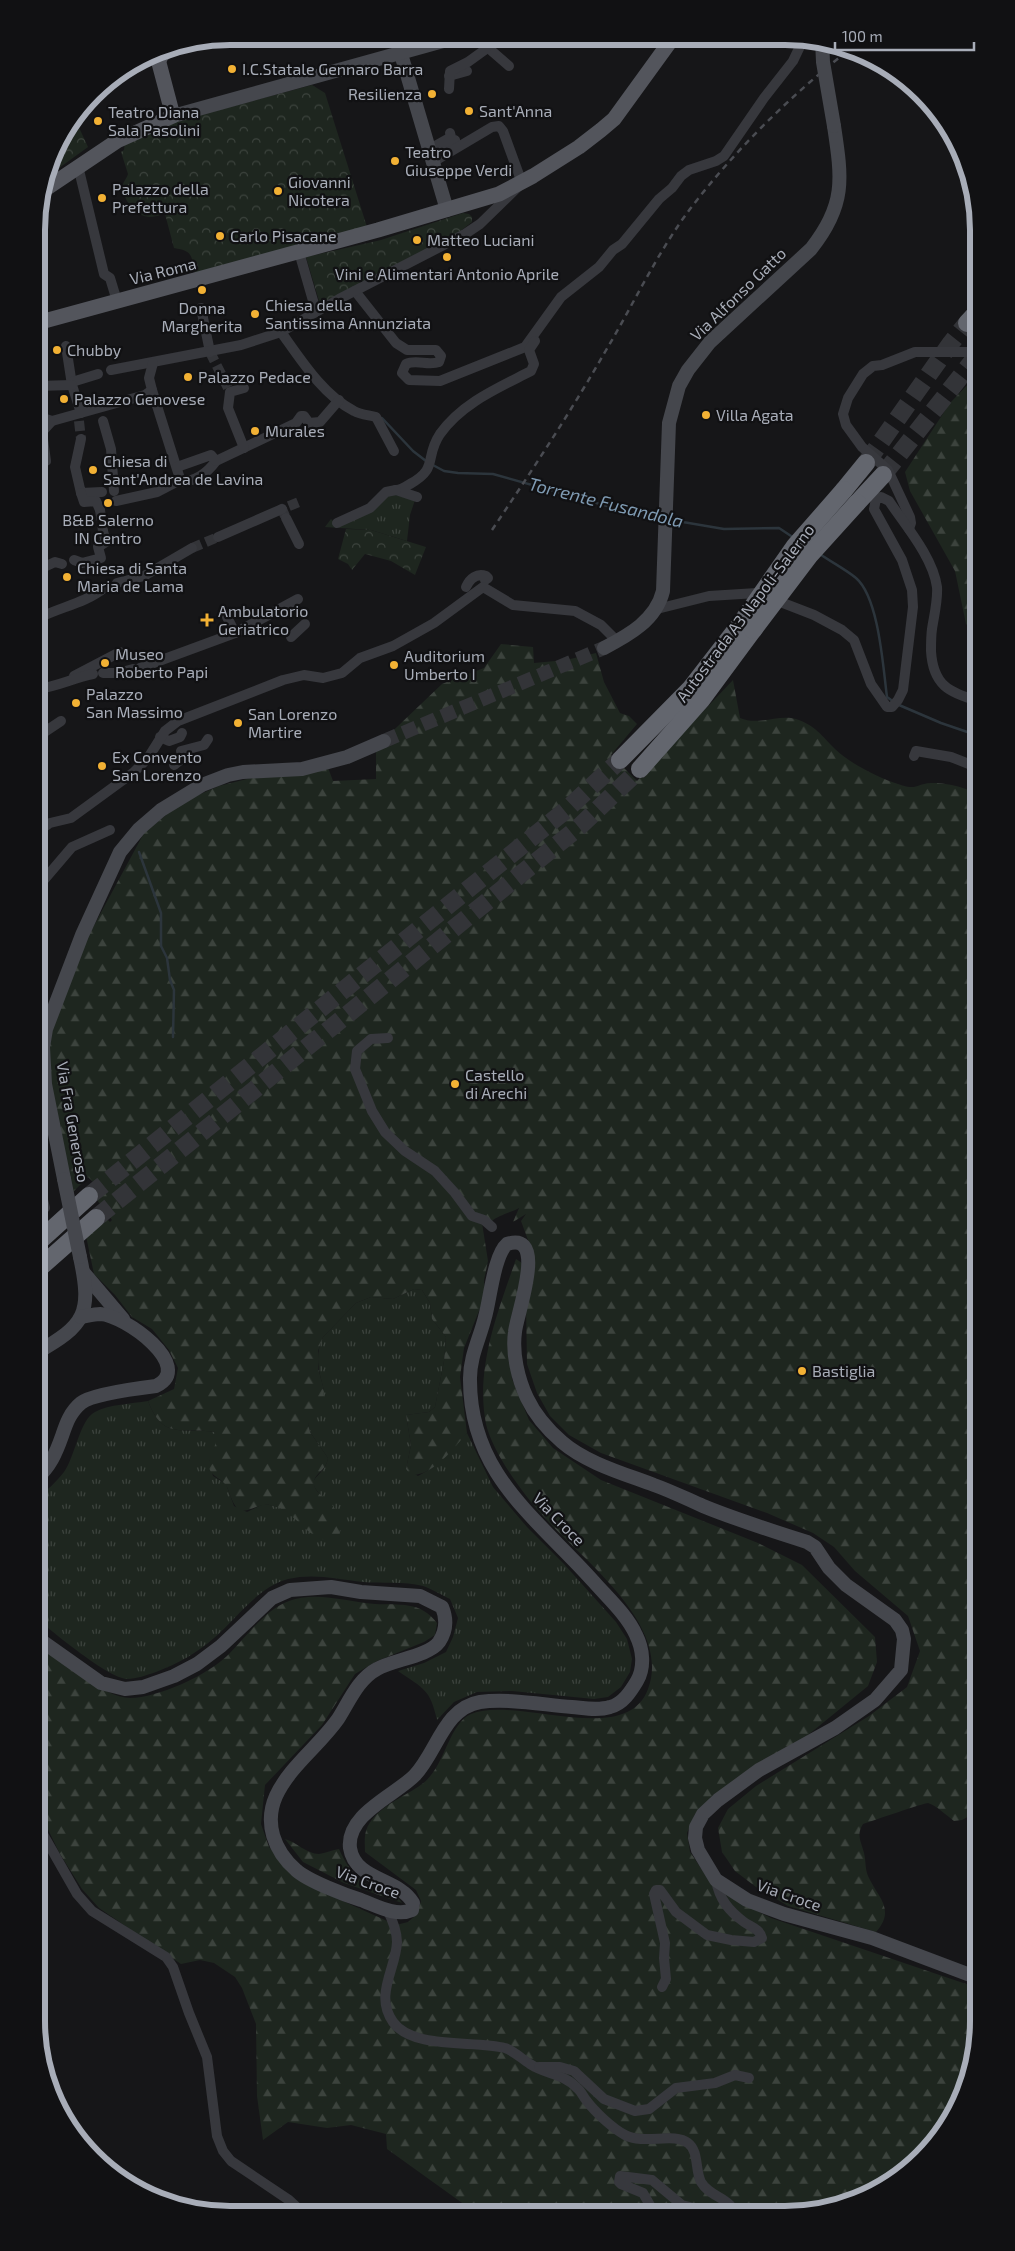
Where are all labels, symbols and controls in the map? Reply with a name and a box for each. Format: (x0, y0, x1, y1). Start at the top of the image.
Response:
scale bar (835, 20, 974, 52)
text: 100 m (842, 27, 883, 45)
place label: I.C.Statale Gennaro Barra (242, 59, 423, 78)
marker: I.C.Statale Gennaro Barra (226, 63, 238, 75)
place label: Resilienza (348, 84, 422, 103)
marker: Resilienza (426, 88, 438, 100)
place label: Sant'Anna (479, 101, 552, 120)
place label: Teatro Diana Sala Pasolini (108, 102, 200, 139)
marker: Sant'Anna (463, 105, 475, 117)
marker: Teatro Diana Sala Pasolini (92, 115, 104, 127)
place label: Teatro Giuseppe Verdi (405, 142, 512, 179)
marker: Teatro Giuseppe Verdi (389, 155, 401, 167)
place label: Giovanni Nicotera (288, 172, 351, 209)
place label: Palazzo della Prefettura (112, 179, 209, 216)
marker: Giovanni Nicotera (272, 185, 284, 197)
marker: Palazzo della Prefettura (96, 192, 108, 204)
place label: Carlo Pisacane (230, 226, 337, 245)
marker: Carlo Pisacane (214, 230, 226, 242)
place label: Matteo Luciani (427, 230, 534, 249)
marker: Matteo Luciani (411, 234, 423, 246)
street label: Via Alfonso Gatto (686, 243, 789, 344)
marker: Vini e Alimentari Antonio Aprile (441, 251, 453, 263)
street label: Via Roma (128, 253, 198, 288)
place label: Vini e Alimentari Antonio Aprile (335, 264, 559, 283)
marker: Donna Margherita (196, 284, 208, 296)
place label: Chiesa della Santissima Annunziata (265, 295, 431, 332)
place label: Donna Margherita (161, 298, 243, 335)
marker: Chiesa della Santissima Annunziata (249, 308, 261, 320)
place label: Chubby (67, 340, 122, 359)
marker: Chubby (51, 344, 63, 356)
place label: Palazzo Pedace (198, 367, 311, 386)
marker: Palazzo Pedace (182, 371, 194, 383)
place label: Palazzo Genovese (74, 389, 205, 408)
marker: Palazzo Genovese (58, 393, 70, 405)
place label: Villa Agata (716, 405, 794, 424)
marker: Villa Agata (700, 409, 712, 421)
place label: Murales (265, 421, 325, 440)
marker: Murales (249, 425, 261, 437)
place label: Chiesa di Sant'Andrea de Lavina (103, 451, 263, 488)
marker: Chiesa di Sant'Andrea de Lavina (87, 464, 99, 476)
water label: Torrente Fusandola (527, 472, 686, 532)
marker: B&B Salerno IN Centro (102, 497, 114, 509)
place label: B&B Salerno IN Centro (62, 510, 154, 547)
street label: Autostrada A3 Napoli-Salerno (672, 520, 818, 705)
place label: Chiesa di Santa Maria de Lama (77, 558, 187, 595)
marker: Chiesa di Santa Maria de Lama (61, 571, 73, 583)
place label: Ambulatorio Geriatrico (218, 601, 308, 638)
marker: Ambulatorio Geriatrico (200, 613, 214, 627)
place label: Museo Roberto Papi (115, 644, 208, 681)
place label: Auditorium Umberto I (404, 646, 485, 683)
marker: Museo Roberto Papi (99, 657, 111, 669)
marker: Auditorium Umberto I (388, 659, 400, 671)
place label: Palazzo San Massimo (86, 684, 183, 721)
marker: Palazzo San Massimo (70, 697, 82, 709)
place label: San Lorenzo Martire (248, 704, 337, 741)
marker: San Lorenzo Martire (232, 717, 244, 729)
place label: Ex Convento San Lorenzo (112, 747, 202, 784)
marker: Ex Convento San Lorenzo (96, 760, 108, 772)
street label: Via Fra Generoso (54, 1060, 93, 1184)
place label: Castello di Arechi (465, 1065, 527, 1102)
marker: Castello di Arechi (449, 1078, 461, 1090)
place label: Bastiglia (812, 1361, 875, 1380)
marker: Bastiglia (796, 1365, 808, 1377)
street label: Via Croce (529, 1488, 589, 1549)
street label: Via Croce (334, 1861, 403, 1902)
street label: Via Croce (754, 1875, 824, 1914)

